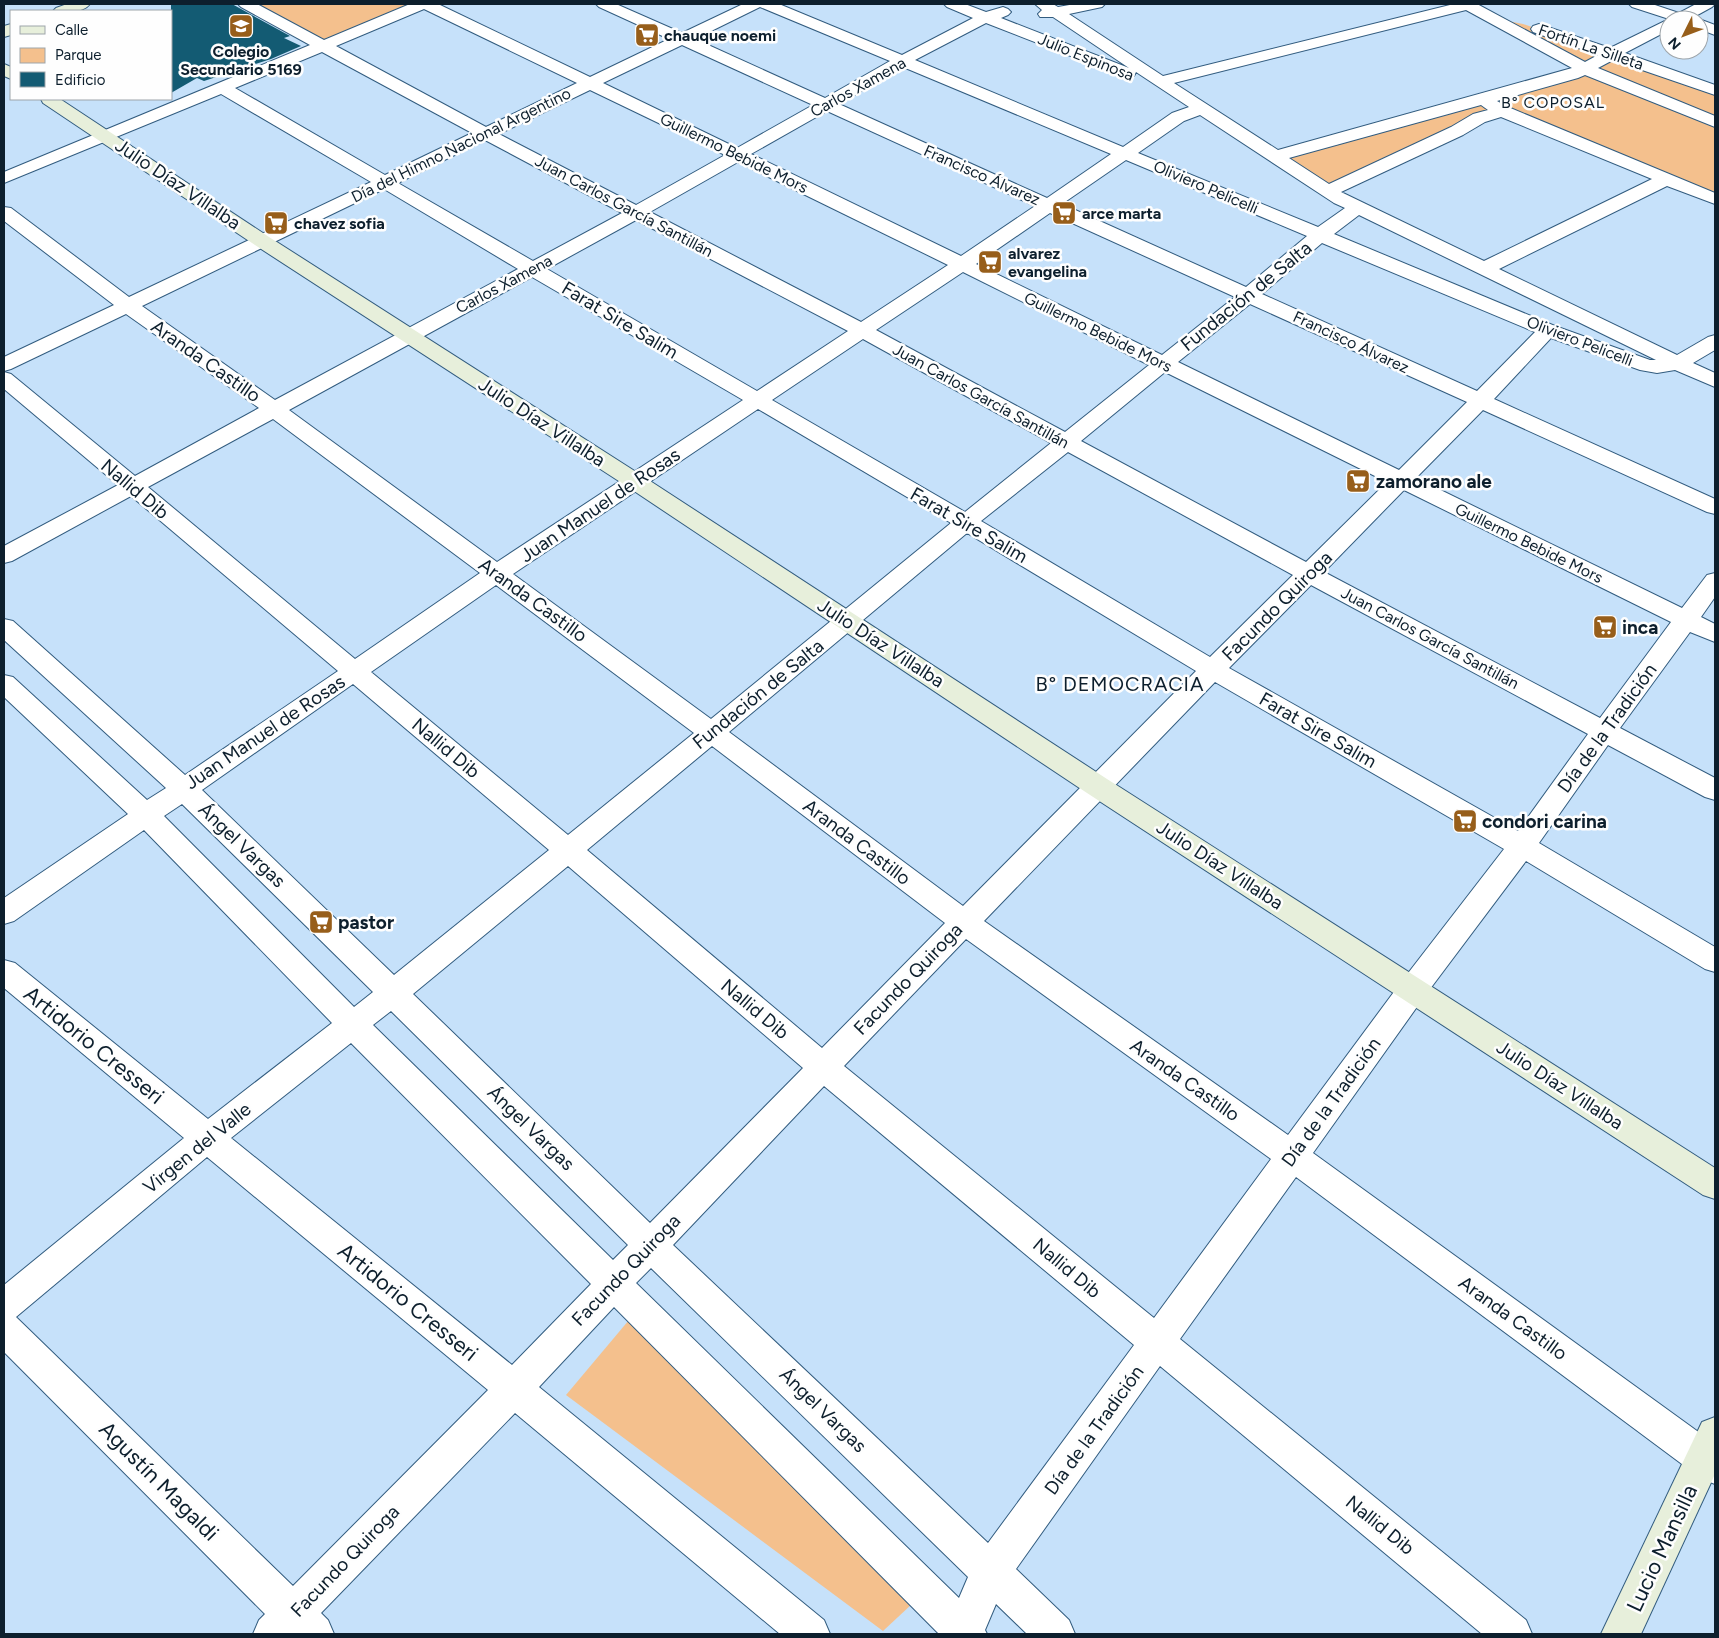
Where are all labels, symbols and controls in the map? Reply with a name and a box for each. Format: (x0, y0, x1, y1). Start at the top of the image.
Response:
legend (10, 10, 172, 100)
north arrow (1659, 10, 1709, 60)
school or university icon: Colegio Secundario 5169 (228, 13, 254, 39)
street label: Fortín La Silleta (1536, 20, 1646, 74)
text: Calle (55, 21, 88, 39)
supermarket icon: chauque noemi (634, 22, 660, 48)
place label: chauque noemi (664, 26, 776, 45)
street label: Julio Espinosa (1035, 29, 1137, 85)
text: N (1665, 34, 1685, 53)
place label: Colegio Secundario 5169 (180, 42, 302, 79)
text: Parque (55, 46, 102, 64)
street label: Carlos Xamena (807, 53, 909, 121)
text: Edificio (55, 71, 106, 89)
street label: Día del Himno Nacional Argentino (348, 83, 574, 207)
district label: B° COPOSAL (1501, 93, 1605, 112)
street label: Guillermo Bebide Mors (657, 109, 811, 197)
street label: Julio Díaz Villalba (111, 134, 245, 234)
street label: Francisco Álvarez (921, 141, 1043, 209)
street label: Juan Carlos García Santillán (532, 151, 716, 261)
street label: Oliviero Pelicelli (1151, 156, 1261, 218)
supermarket icon: arce marta (1051, 200, 1077, 226)
place label: arce marta (1082, 204, 1161, 223)
supermarket icon: chavez sofia (263, 210, 289, 236)
place label: chavez sofia (294, 214, 385, 233)
street label: Fundación de Salta (1176, 236, 1316, 356)
place label: alvarez evangelina (1008, 244, 1087, 281)
supermarket icon: alvarez evangelina (977, 249, 1003, 275)
street label: Carlos Xamena (453, 251, 555, 317)
street label: Farat Sire Salim (558, 276, 682, 364)
street label: Guillermo Bebide Mors (1021, 288, 1175, 376)
street label: Francisco Álvarez (1290, 307, 1412, 377)
street label: Oliviero Pelicelli (1524, 312, 1636, 370)
street label: Aranda Castillo (147, 315, 265, 407)
street label: Juan Carlos García Santillán (890, 340, 1072, 452)
street label: Julio Díaz Villalba (474, 372, 610, 472)
street label: Juan Manuel de Rosas (516, 443, 685, 567)
street label: Nallid Dib (96, 454, 174, 524)
supermarket icon: zamorano ale (1345, 468, 1371, 494)
place label: zamorano ale (1376, 470, 1492, 493)
street label: Farat Sire Salim (906, 482, 1032, 568)
street label: Guillermo Bebide Mors (1452, 499, 1606, 587)
street label: Facundo Quiroga (1217, 546, 1337, 666)
street label: Aranda Castillo (474, 553, 592, 647)
street label: Juan Carlos García Santillán (1338, 583, 1522, 693)
street label: Julio Díaz Villalba (813, 593, 949, 693)
supermarket icon: inca (1592, 614, 1618, 640)
place label: inca (1622, 616, 1658, 639)
street label: Fundación de Salta (688, 634, 828, 754)
street label: Día de la Tradición (1552, 659, 1662, 797)
street label: Juan Manuel de Rosas (181, 670, 350, 794)
district label: B° DEMOCRACIA (1035, 672, 1205, 696)
street label: Farat Sire Salim (1255, 687, 1381, 773)
street label: Nallid Dib (407, 713, 485, 783)
street label: Aranda Castillo (799, 794, 915, 890)
street label: Ángel Vargas (194, 798, 290, 892)
supermarket icon: condori carina (1452, 808, 1478, 834)
place label: condori carina (1482, 810, 1607, 833)
street label: Julio Díaz Villalba (1152, 815, 1288, 915)
supermarket icon: pastor (308, 909, 334, 935)
place label: pastor (338, 911, 394, 934)
street label: Facundo Quiroga (849, 918, 967, 1040)
street label: Nallid Dib (716, 974, 794, 1044)
street label: Artidorio Cresseri (18, 980, 170, 1110)
street label: Día de la Tradición (1276, 1033, 1386, 1171)
street label: Aranda Castillo (1126, 1034, 1244, 1126)
street label: Julio Díaz Villalba (1492, 1035, 1628, 1135)
street label: Ángel Vargas (483, 1081, 579, 1175)
street label: Virgen del Valle (138, 1098, 256, 1198)
street label: Facundo Quiroga (567, 1209, 685, 1331)
street label: Nallid Dib (1028, 1233, 1106, 1303)
street label: Artidorio Cresseri (332, 1237, 484, 1367)
street label: Aranda Castillo (1454, 1271, 1572, 1365)
street label: Día de la Tradición (1039, 1361, 1149, 1499)
street label: Ángel Vargas (775, 1363, 871, 1457)
street label: Agustín Magaldi (94, 1416, 224, 1546)
street label: Lucio Mansilla (1621, 1480, 1703, 1616)
street label: Nallid Dib (1341, 1490, 1419, 1560)
street label: Facundo Quiroga (286, 1500, 404, 1622)

